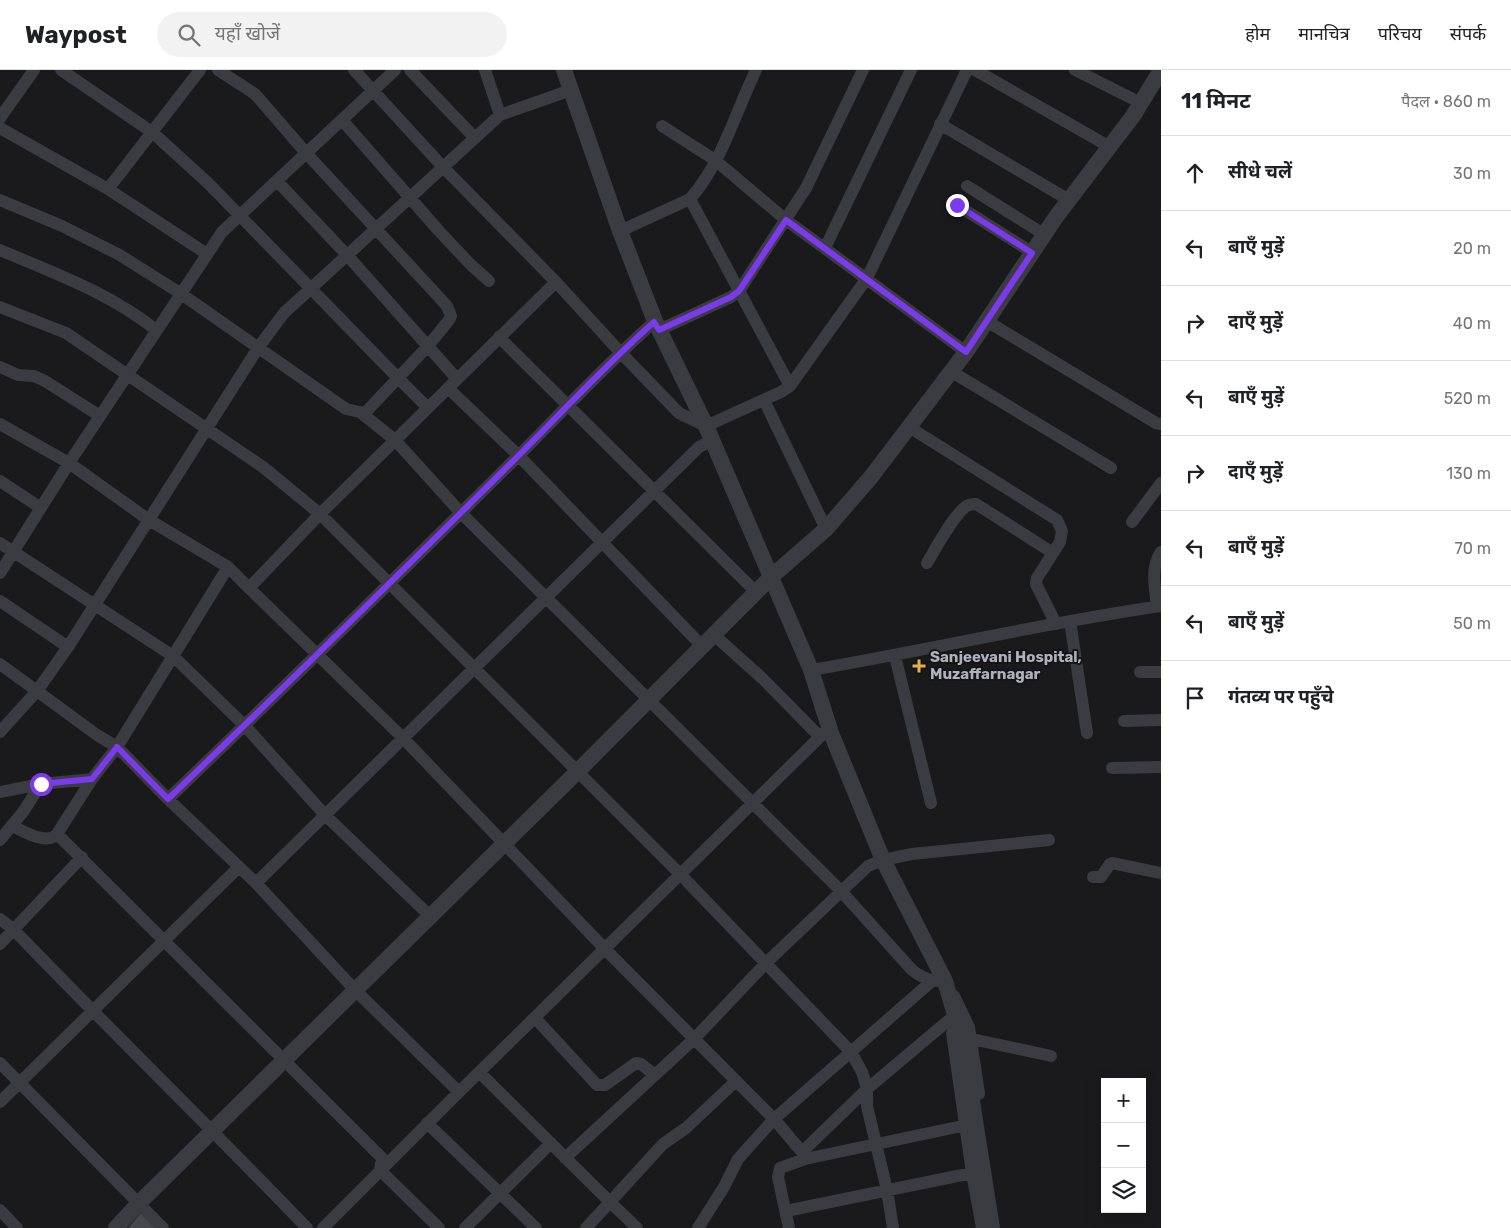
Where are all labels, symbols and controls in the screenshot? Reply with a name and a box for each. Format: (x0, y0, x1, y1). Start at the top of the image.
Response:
search box (157, 12, 507, 57)
text: Waypost (25, 21, 127, 49)
icon: search (175, 21, 203, 49)
text: यहाँ खोजें (215, 22, 280, 45)
text: होम (1245, 23, 1270, 45)
text: मानचित्र (1298, 23, 1350, 45)
text: परिचय (1378, 23, 1422, 45)
text: संपर्क (1450, 23, 1486, 45)
text: 11 मिनट (1181, 88, 1250, 113)
text: पैदल · 860 m (1401, 92, 1491, 111)
icon: ahead (1181, 159, 1209, 187)
text: सीधे चलें (1228, 160, 1292, 183)
text: 30 m (1453, 164, 1491, 183)
route end (946, 194, 969, 217)
icon: left (1181, 234, 1209, 262)
text: बाएँ मुड़ें (1228, 235, 1284, 258)
text: 20 m (1453, 239, 1491, 258)
icon: right (1181, 309, 1209, 337)
text: दाएँ मुड़ें (1228, 310, 1283, 333)
text: 40 m (1453, 314, 1491, 333)
icon: left (1181, 384, 1209, 412)
text: बाएँ मुड़ें (1228, 385, 1284, 408)
text: 520 m (1444, 389, 1491, 408)
icon: right (1181, 459, 1209, 487)
text: दाएँ मुड़ें (1228, 460, 1283, 483)
text: 130 m (1446, 464, 1491, 483)
icon: left (1181, 534, 1209, 562)
text: बाएँ मुड़ें (1228, 535, 1284, 558)
text: 70 m (1454, 539, 1491, 558)
icon: left (1181, 609, 1209, 637)
text: बाएँ मुड़ें (1228, 610, 1284, 633)
text: 50 m (1453, 614, 1491, 633)
place label: Sanjeevani Hospital, Muzaffarnagar (930, 648, 1082, 683)
marker: Sanjeevani Hospital, Muzaffarnagar (912, 659, 926, 673)
icon: arrive (1181, 684, 1209, 712)
text: गंतव्य पर पहुँचे (1228, 685, 1334, 708)
route start (30, 773, 53, 796)
map controls (1101, 1078, 1146, 1213)
button: + (1101, 1078, 1146, 1123)
button: − (1101, 1123, 1146, 1168)
button: layers (1101, 1168, 1146, 1213)

